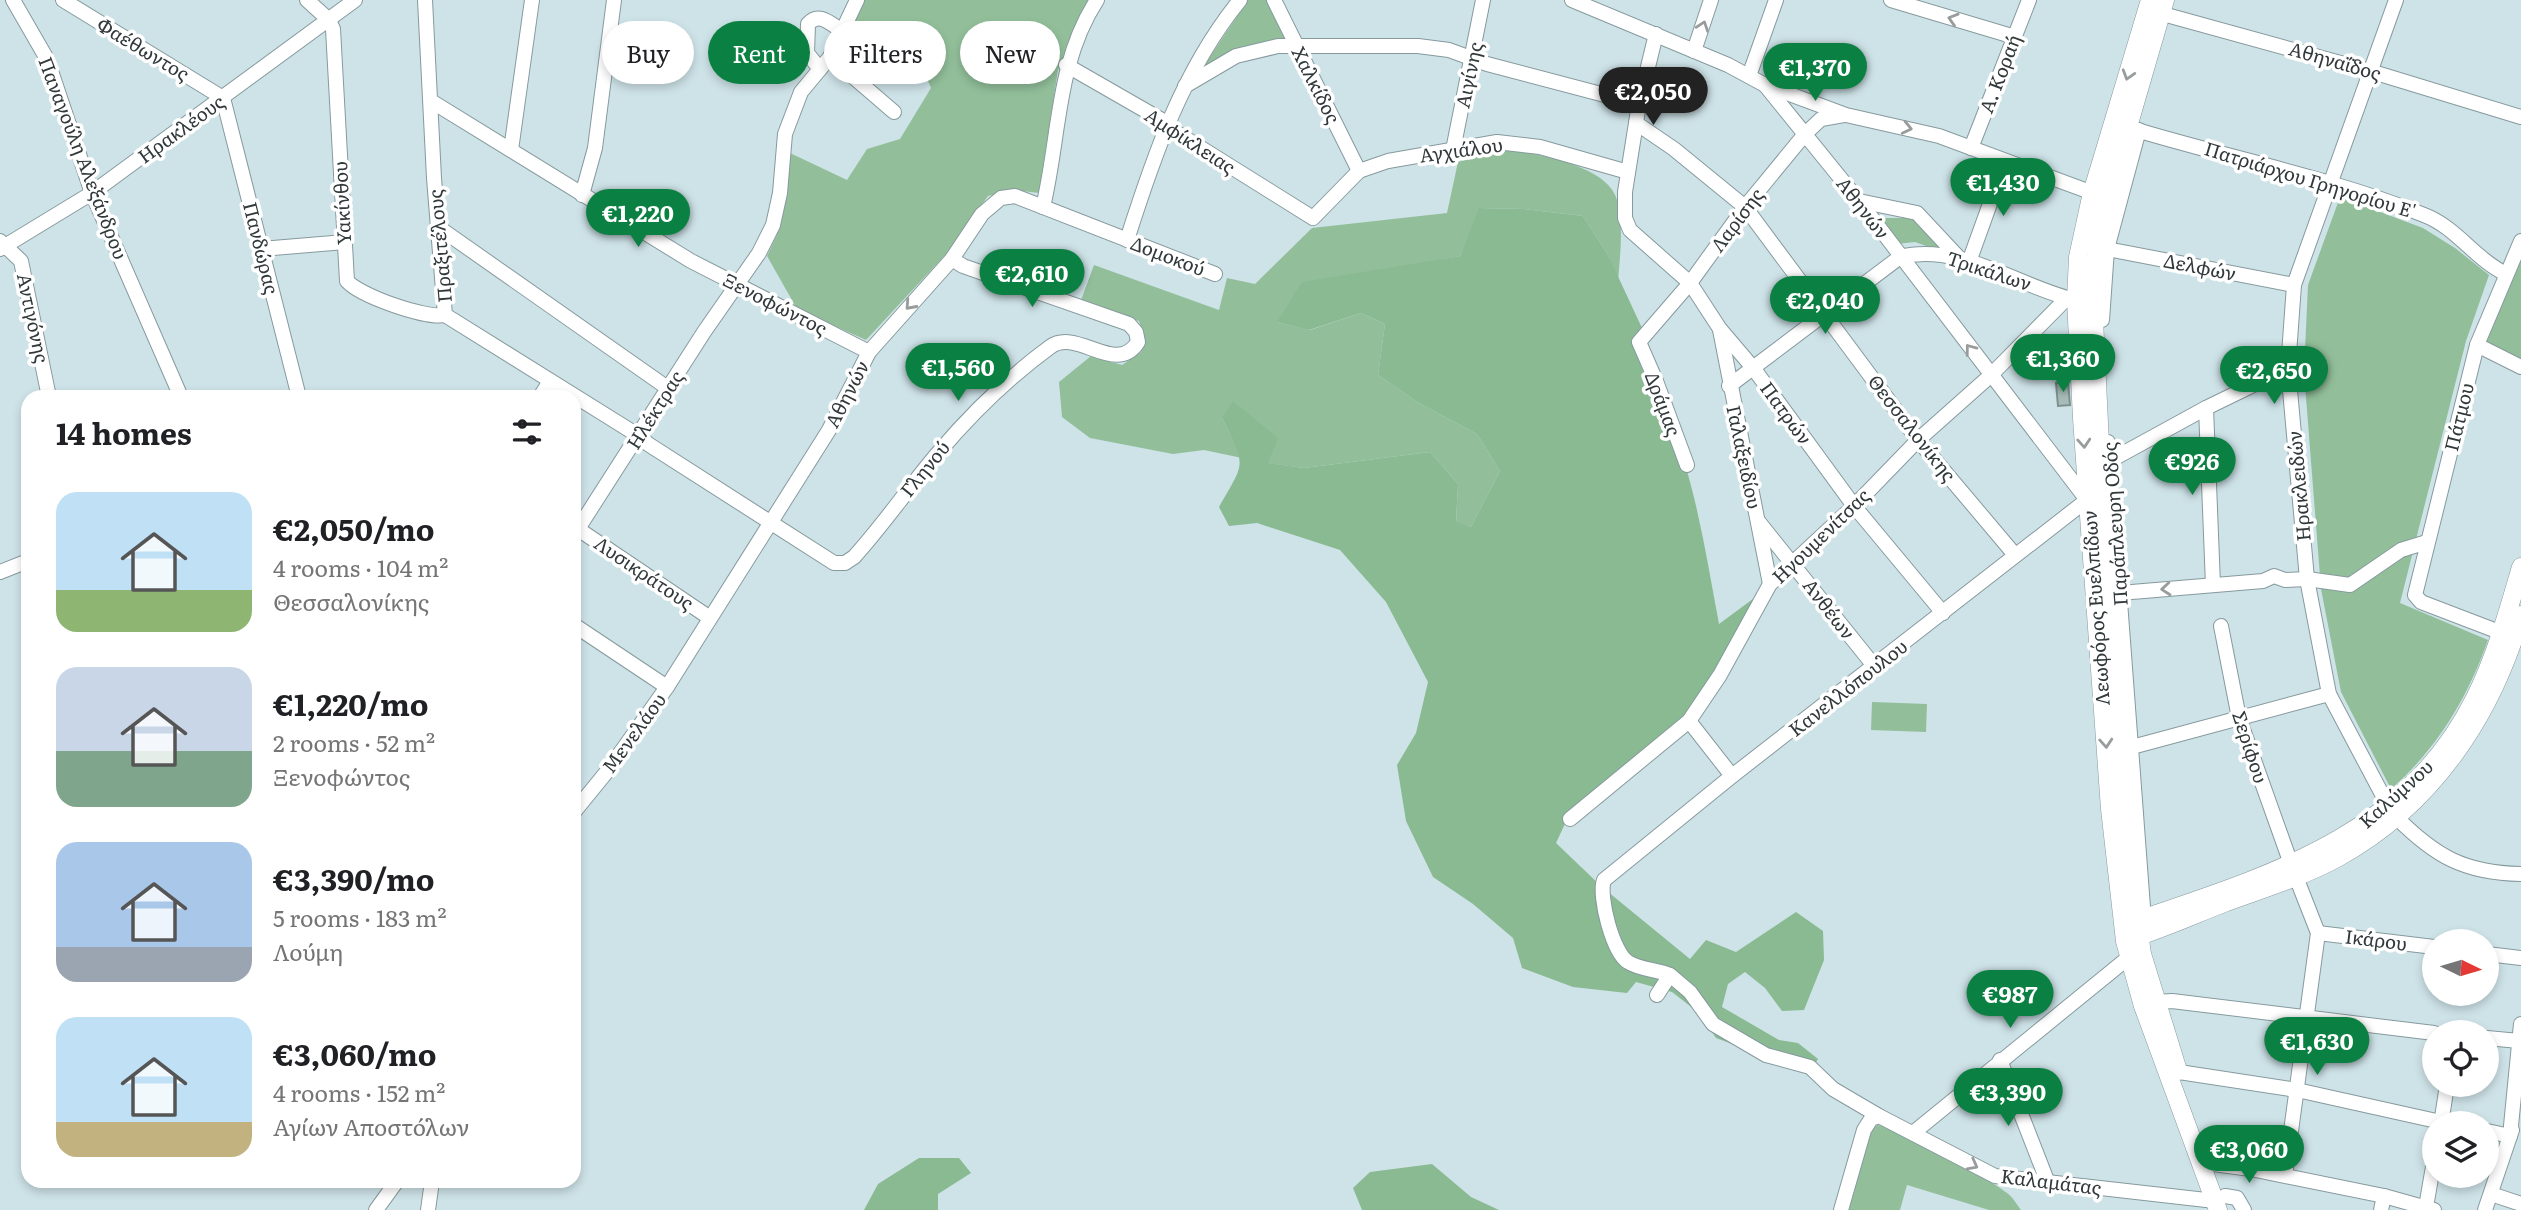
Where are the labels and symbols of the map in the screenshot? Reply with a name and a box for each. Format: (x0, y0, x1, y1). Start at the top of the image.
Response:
street label: Φαέθωντος (92, 9, 195, 87)
one-way arrow (1947, 12, 1959, 27)
one-way arrow (1695, 20, 1709, 32)
street label: Α. Κοραή (1971, 30, 2027, 117)
street label: Αθηναΐδος (2286, 34, 2385, 87)
street label: Αιγίνης (1447, 39, 1489, 110)
street label: Χαλκίδος (1286, 41, 1348, 128)
pin: €1,370 (1758, 43, 1872, 103)
street label: Παναγούλη Αλεξάνδρου (32, 52, 135, 263)
pin: €2,050 (1596, 68, 1710, 127)
one-way arrow (2121, 69, 2136, 81)
street label: Ηρακλέους (131, 87, 230, 169)
street label: Αμφίκλειας (1140, 100, 1241, 180)
one-way arrow (1901, 120, 1913, 134)
street label: Αγχιάλου (1418, 129, 1504, 169)
street label: Πατριάρχου Γρηγορίου Ε' (2201, 134, 2419, 225)
pin: €1,430 (1946, 158, 2060, 218)
street label: Υακίνθου (325, 161, 357, 246)
street label: Αθηνών (1830, 170, 1897, 245)
street label: Λαρίσης (1703, 182, 1770, 257)
street label: Πραξιτέλους (420, 188, 458, 304)
pin: €1,220 (581, 190, 695, 249)
street label: Πανδώρας (237, 199, 287, 297)
street label: Δομοκού (1127, 228, 1210, 282)
street label: Τρικάλων (1943, 243, 2035, 297)
street label: Δελφών (2162, 245, 2239, 287)
pin: €2,610 (975, 250, 1089, 309)
street label: Ξενοφώντος (719, 265, 832, 341)
street label: Αντιγόνης (11, 270, 57, 365)
pin: €2,040 (1768, 276, 1882, 336)
one-way arrow (906, 297, 918, 310)
pin: €1,360 (2006, 334, 2120, 394)
pin: €1,560 (901, 344, 1015, 403)
one-way arrow (1966, 345, 1979, 357)
pin: €2,650 (2217, 346, 2331, 406)
street label: Αθηνών (817, 355, 875, 432)
street label: Ηλέκτρας (619, 365, 689, 454)
street label: Δράμας (1639, 367, 1689, 440)
street label: Θεσσαλονίκης (1862, 368, 1964, 487)
street label: Πατρών (1754, 375, 1819, 450)
street label: Πάτμου (2436, 380, 2480, 454)
street label: Γαλαξειδίου (1720, 403, 1770, 511)
street label: Ηρακλειδών (2279, 430, 2317, 543)
street label: Γληνού (893, 434, 956, 503)
one-way arrow (2076, 438, 2091, 449)
pin: €926 (2151, 438, 2233, 497)
street label: Παράπλευρη Οδός (2094, 441, 2134, 607)
street label: Ηγουμενίτσας (1765, 481, 1876, 589)
street label: Λεωφόρος Ευελπίδων (2074, 509, 2116, 707)
street label: Λυσικράτους (589, 528, 700, 616)
street label: Ανθέων (1797, 572, 1862, 645)
one-way arrow (2160, 581, 2172, 596)
street label: Κανελλόπουλου (1782, 632, 1913, 743)
street label: Μενελάου (595, 687, 672, 778)
street label: Σερίφου (2226, 707, 2276, 786)
one-way arrow (2098, 738, 2113, 749)
street label: Καλύμνου (2352, 752, 2439, 834)
street label: Ικάρου (2343, 921, 2409, 957)
north arrow (2422, 929, 2499, 1006)
pin: €987 (1969, 970, 2051, 1030)
pin: €1,630 (2260, 1018, 2374, 1077)
pin: €3,390 (1951, 1068, 2065, 1128)
pin: €3,060 (2192, 1126, 2306, 1185)
one-way arrow (1966, 1157, 1978, 1171)
street label: Καλαμάτας (1999, 1161, 2103, 1201)

